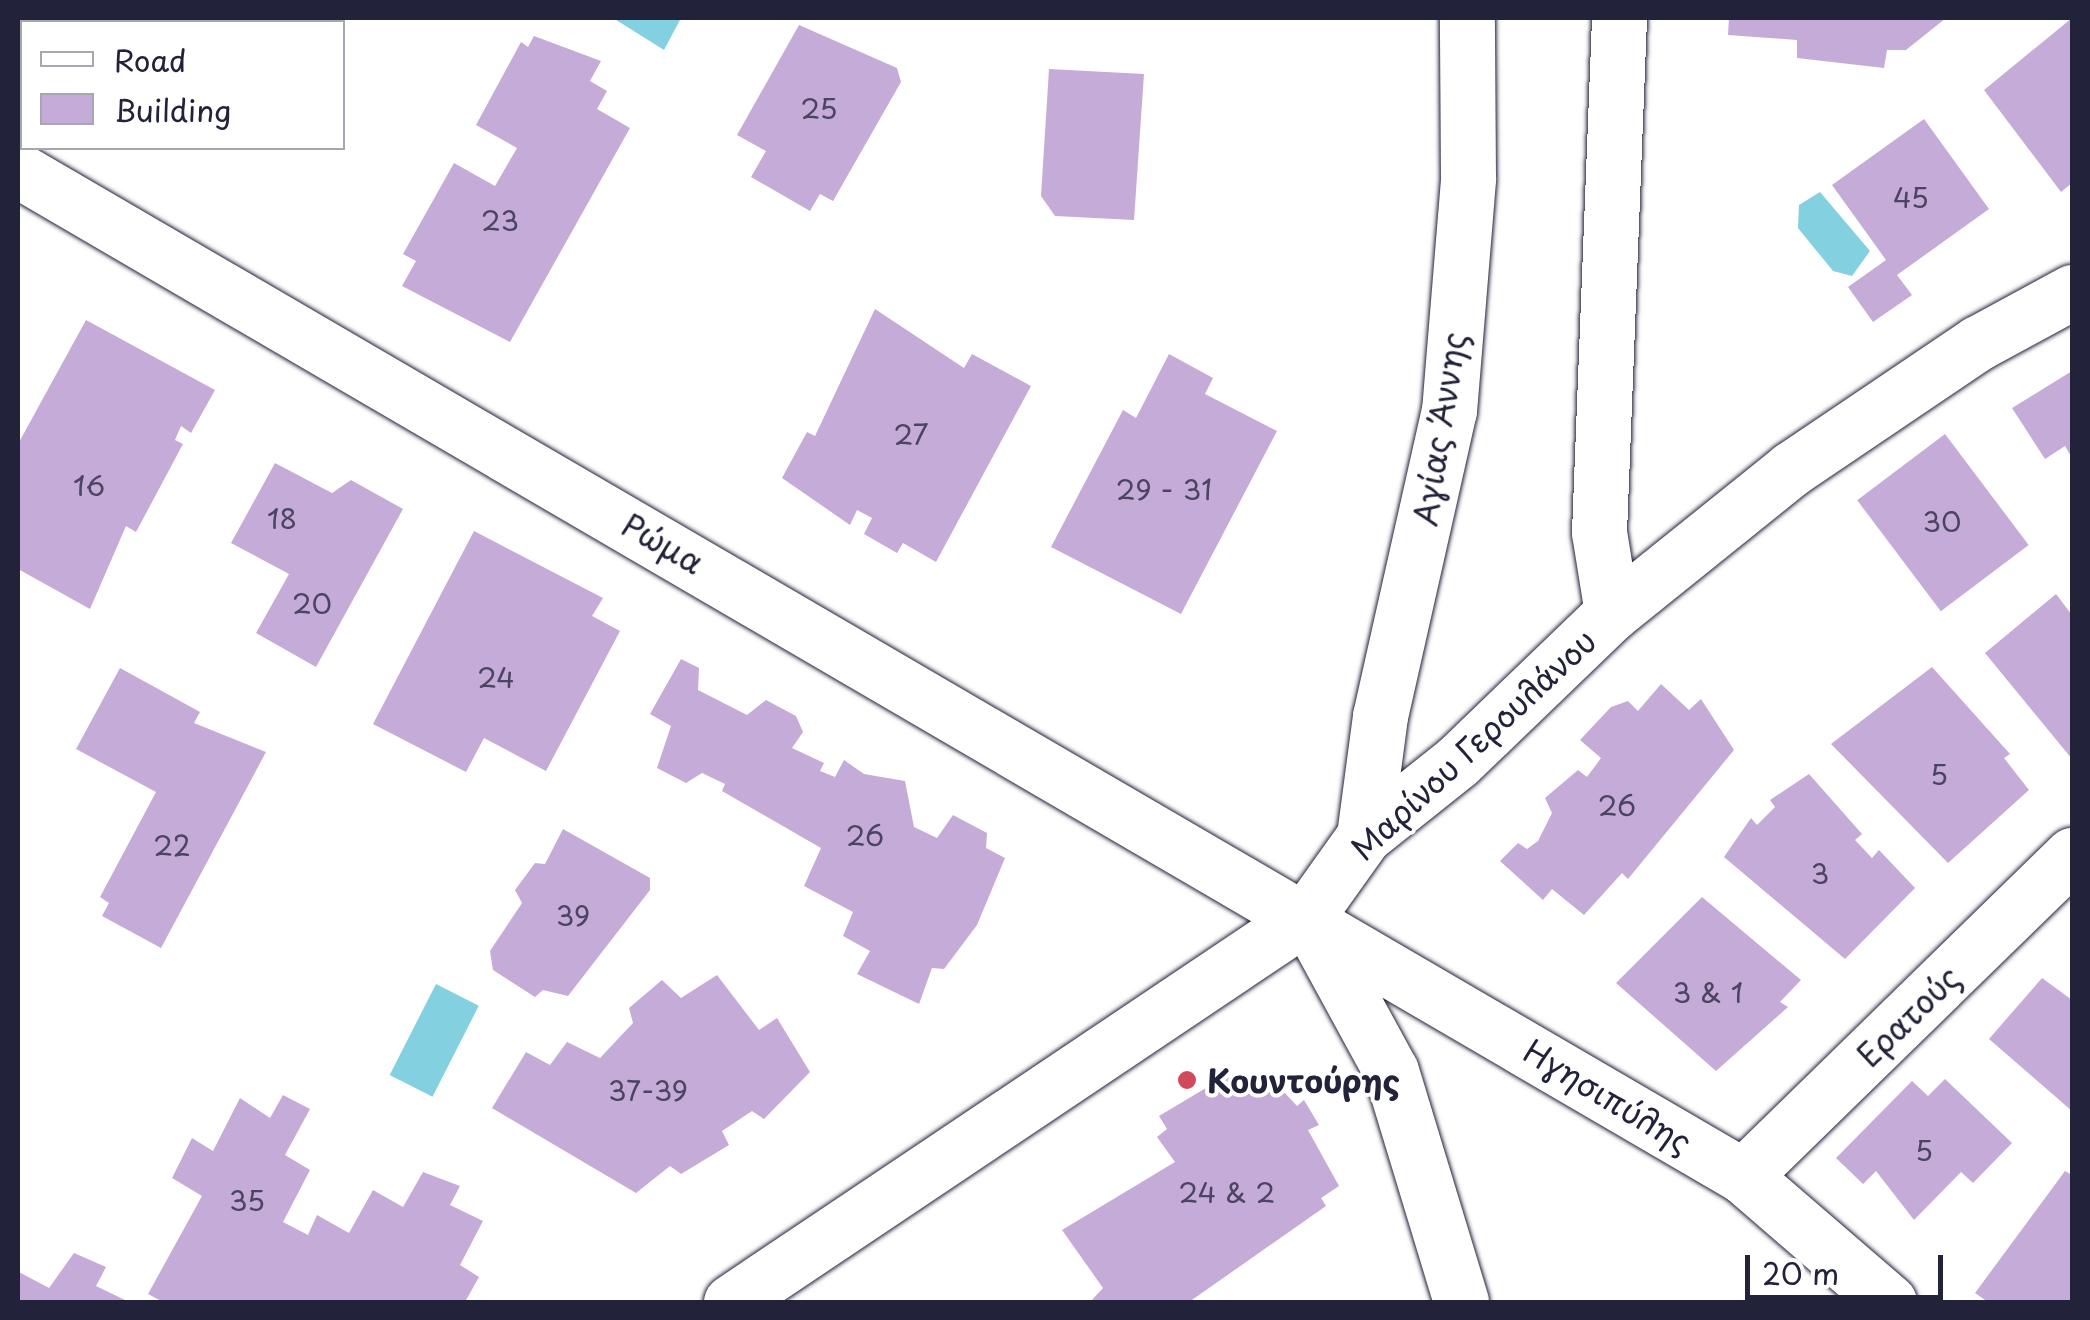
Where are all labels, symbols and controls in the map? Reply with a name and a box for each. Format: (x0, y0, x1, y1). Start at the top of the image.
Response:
legend (20, 20, 345, 150)
text: Road (114, 37, 187, 82)
text: Building (114, 87, 231, 132)
house number: 25 (800, 91, 838, 125)
house number: 45 (1893, 180, 1929, 214)
house number: 23 (481, 203, 519, 237)
street label: Αγίας Άννης (1405, 329, 1473, 529)
house number: 27 (894, 417, 928, 451)
house number: 16 (73, 468, 105, 502)
house number: 29 - 31 (1116, 472, 1212, 506)
house number: 18 (267, 501, 297, 535)
house number: 30 (1923, 504, 1961, 538)
street label: Ρώμα (616, 505, 710, 581)
house number: 20 (292, 586, 332, 620)
street label: Μαρίνου Γερουλάνου (1343, 621, 1603, 867)
house number: 24 (477, 660, 515, 694)
house number: 5 (1930, 757, 1948, 791)
house number: 26 (1598, 788, 1636, 822)
house number: 26 (846, 818, 884, 852)
house number: 22 (153, 828, 191, 862)
house number: 3 (1811, 856, 1829, 890)
house number: 39 (556, 898, 590, 932)
street label: Ερατούς (1849, 958, 1967, 1074)
house number: 3 & 1 (1673, 975, 1743, 1009)
street label: Ηγησιπύλης (1517, 1031, 1699, 1161)
place label: Κουντούρης (1207, 1061, 1400, 1099)
marker: Κουντούρης (1176, 1069, 1198, 1091)
house number: 37-39 (608, 1073, 688, 1107)
house number: 5 (1915, 1133, 1933, 1167)
house number: 24 & 2 (1179, 1175, 1275, 1209)
house number: 35 (229, 1183, 265, 1217)
scale bar (1750, 1235, 1948, 1297)
text: 20 m (1762, 1250, 1839, 1295)

